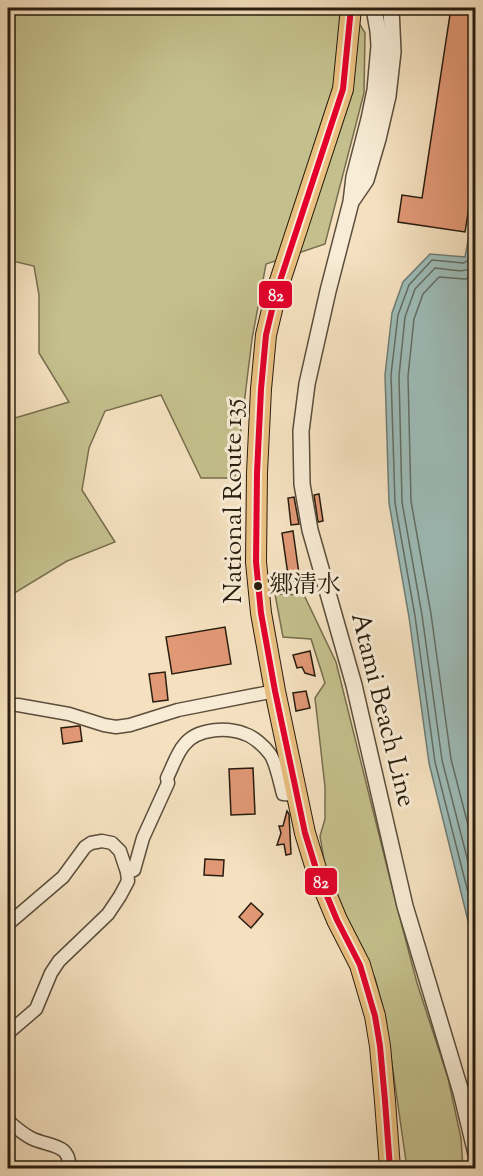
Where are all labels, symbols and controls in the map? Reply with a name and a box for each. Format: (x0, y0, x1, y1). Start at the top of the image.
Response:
line badge: 82 (258, 280, 293, 309)
text: 82 (268, 286, 284, 309)
street label: National Route 135 (216, 399, 253, 603)
place label: 郷清水 (269, 569, 341, 603)
marker: 郷清水 (252, 580, 264, 592)
street label: Atami Beach Line (340, 609, 424, 811)
line badge: 82 (304, 867, 338, 896)
text: 82 (313, 873, 329, 896)

